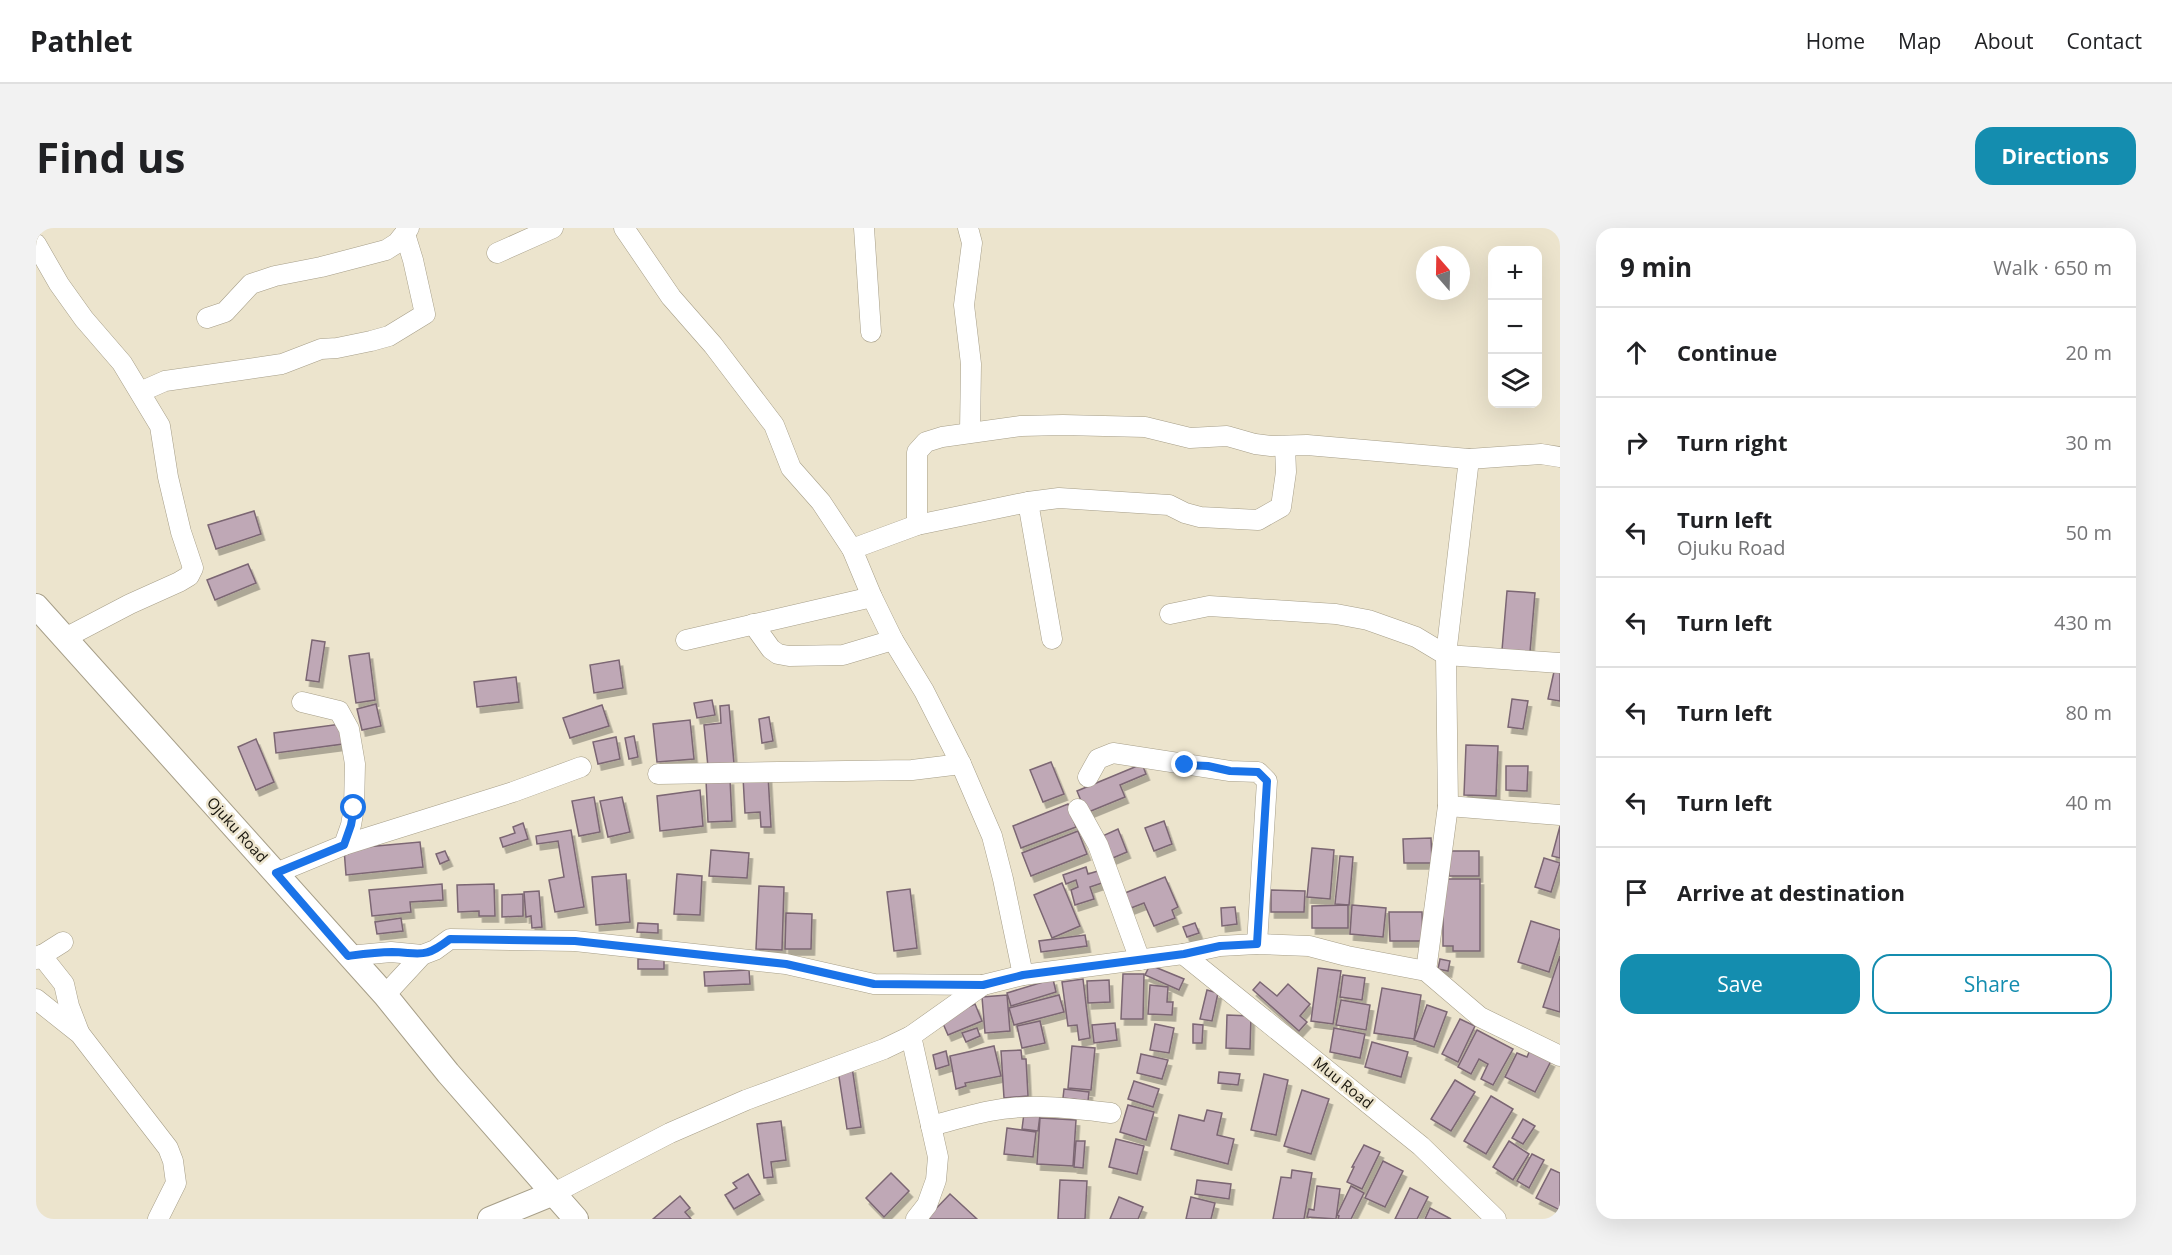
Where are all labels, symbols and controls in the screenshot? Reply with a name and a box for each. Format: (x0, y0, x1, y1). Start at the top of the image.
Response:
text: Pathlet (30, 22, 132, 60)
text: Home (1806, 27, 1865, 55)
text: Map (1898, 27, 1941, 55)
text: About (1974, 27, 2034, 55)
text: Contact (2067, 27, 2142, 55)
button: Directions (1975, 127, 2136, 185)
text: Find us (36, 128, 185, 185)
north arrow (1416, 246, 1470, 300)
map controls (1488, 246, 1542, 408)
button: + (1488, 246, 1542, 300)
text: 9 min (1620, 249, 1692, 285)
text: Walk · 650 m (1993, 254, 2112, 281)
button: − (1488, 300, 1542, 354)
icon: ahead (1620, 336, 1653, 369)
text: Continue (1677, 337, 1777, 367)
text: 20 m (2065, 339, 2112, 366)
button: layers (1488, 354, 1542, 408)
icon: right (1620, 426, 1653, 459)
text: Turn right (1677, 427, 1788, 457)
text: 30 m (2065, 429, 2112, 456)
text: Turn left (1677, 504, 1772, 534)
icon: left (1620, 516, 1653, 549)
text: 50 m (2065, 519, 2112, 546)
text: Ojuku Road (1677, 534, 1786, 561)
icon: left (1620, 606, 1653, 639)
text: Turn left (1677, 607, 1772, 637)
text: 430 m (2054, 609, 2112, 636)
icon: left (1620, 696, 1653, 729)
text: Turn left (1677, 697, 1772, 727)
text: 80 m (2065, 699, 2112, 726)
route end (1171, 751, 1197, 777)
icon: left (1620, 786, 1653, 819)
text: Turn left (1677, 787, 1772, 817)
text: 40 m (2065, 789, 2112, 816)
street label: Ojuku Road (203, 792, 272, 866)
route start (340, 794, 366, 820)
icon: arrive (1620, 876, 1653, 909)
text: Arrive at destination (1677, 877, 1905, 907)
button: Save (1620, 954, 1860, 1014)
button: Share (1872, 954, 2112, 1014)
street label: Muu Road (1310, 1052, 1378, 1113)

